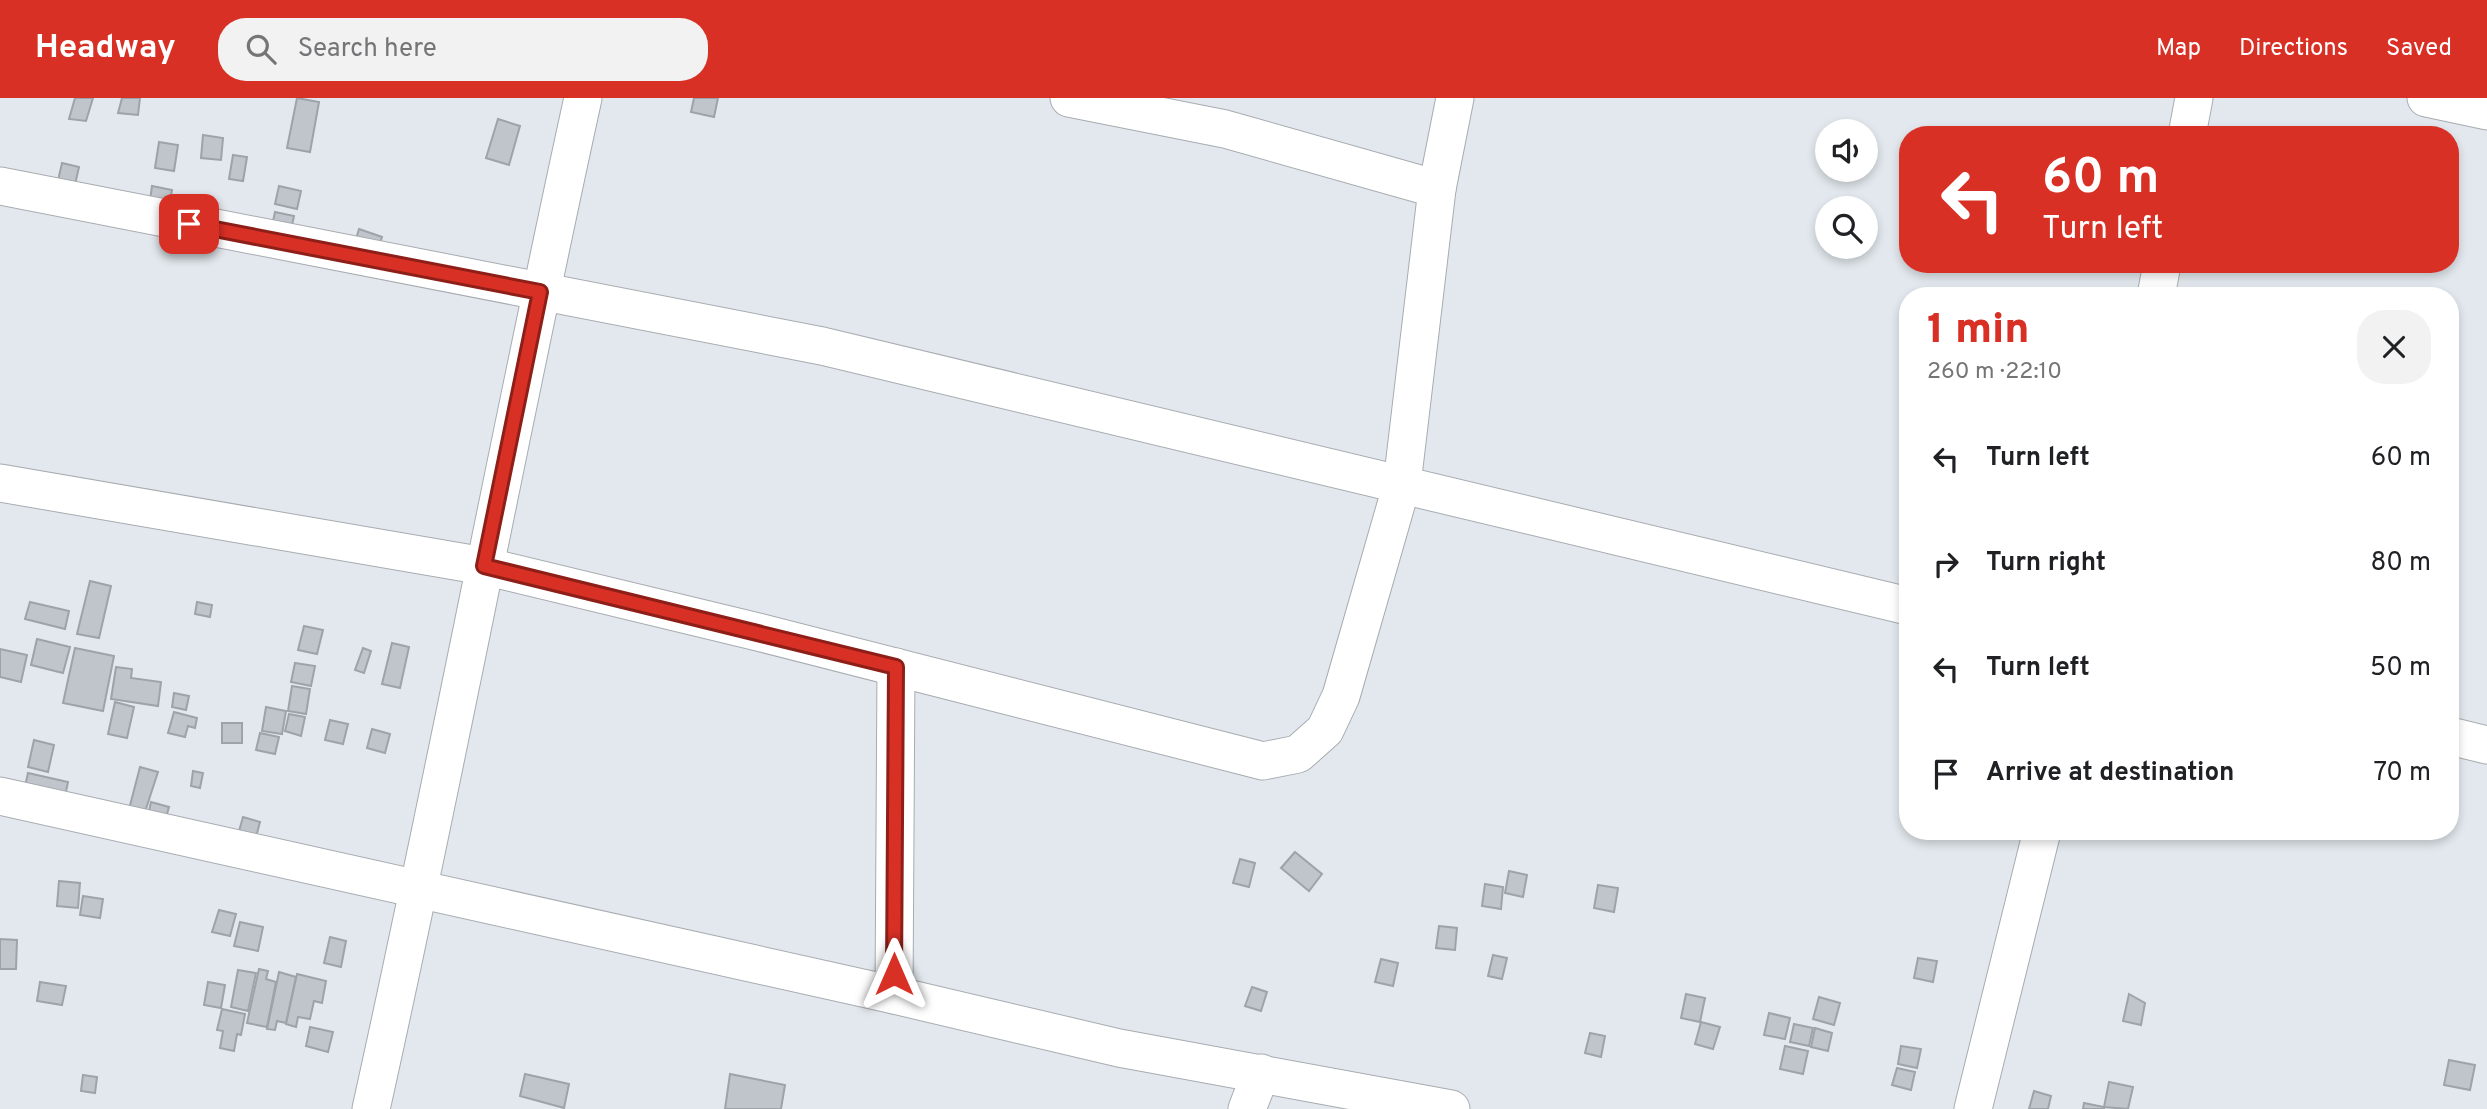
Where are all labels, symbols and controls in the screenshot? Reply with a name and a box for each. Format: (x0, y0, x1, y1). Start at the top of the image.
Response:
search box (218, 18, 708, 81)
text: Headway (35, 28, 176, 70)
icon: search (242, 30, 280, 68)
text: Search here (298, 33, 437, 66)
text: Map (2156, 34, 2201, 64)
text: Directions (2239, 34, 2348, 64)
text: Saved (2386, 34, 2452, 64)
map controls (1815, 119, 1878, 259)
button: sound (1815, 119, 1878, 182)
text: 60 m (2042, 149, 2160, 211)
icon: left (1927, 154, 2018, 245)
pin (159, 194, 219, 254)
button: search (1815, 196, 1878, 259)
icon: arrive (170, 205, 208, 243)
text: Turn left (2042, 210, 2163, 250)
text: 1 min (1927, 305, 2030, 358)
button: close (2357, 310, 2431, 384)
text: 260 m · 22:10 (1927, 358, 2062, 387)
icon: left (1927, 440, 1965, 478)
text: Turn left (1986, 442, 2090, 475)
text: 60 m (2371, 442, 2431, 475)
icon: right (1927, 545, 1965, 583)
text: Turn right (1986, 547, 2106, 580)
text: 80 m (2371, 547, 2431, 580)
icon: left (1927, 650, 1965, 688)
text: Turn left (1986, 652, 2090, 685)
text: 50 m (2370, 652, 2431, 685)
icon: arrive (1927, 755, 1965, 793)
text: Arrive at destination (1986, 757, 2234, 790)
text: 70 m (2373, 757, 2431, 790)
position arrow (857, 937, 931, 1011)

